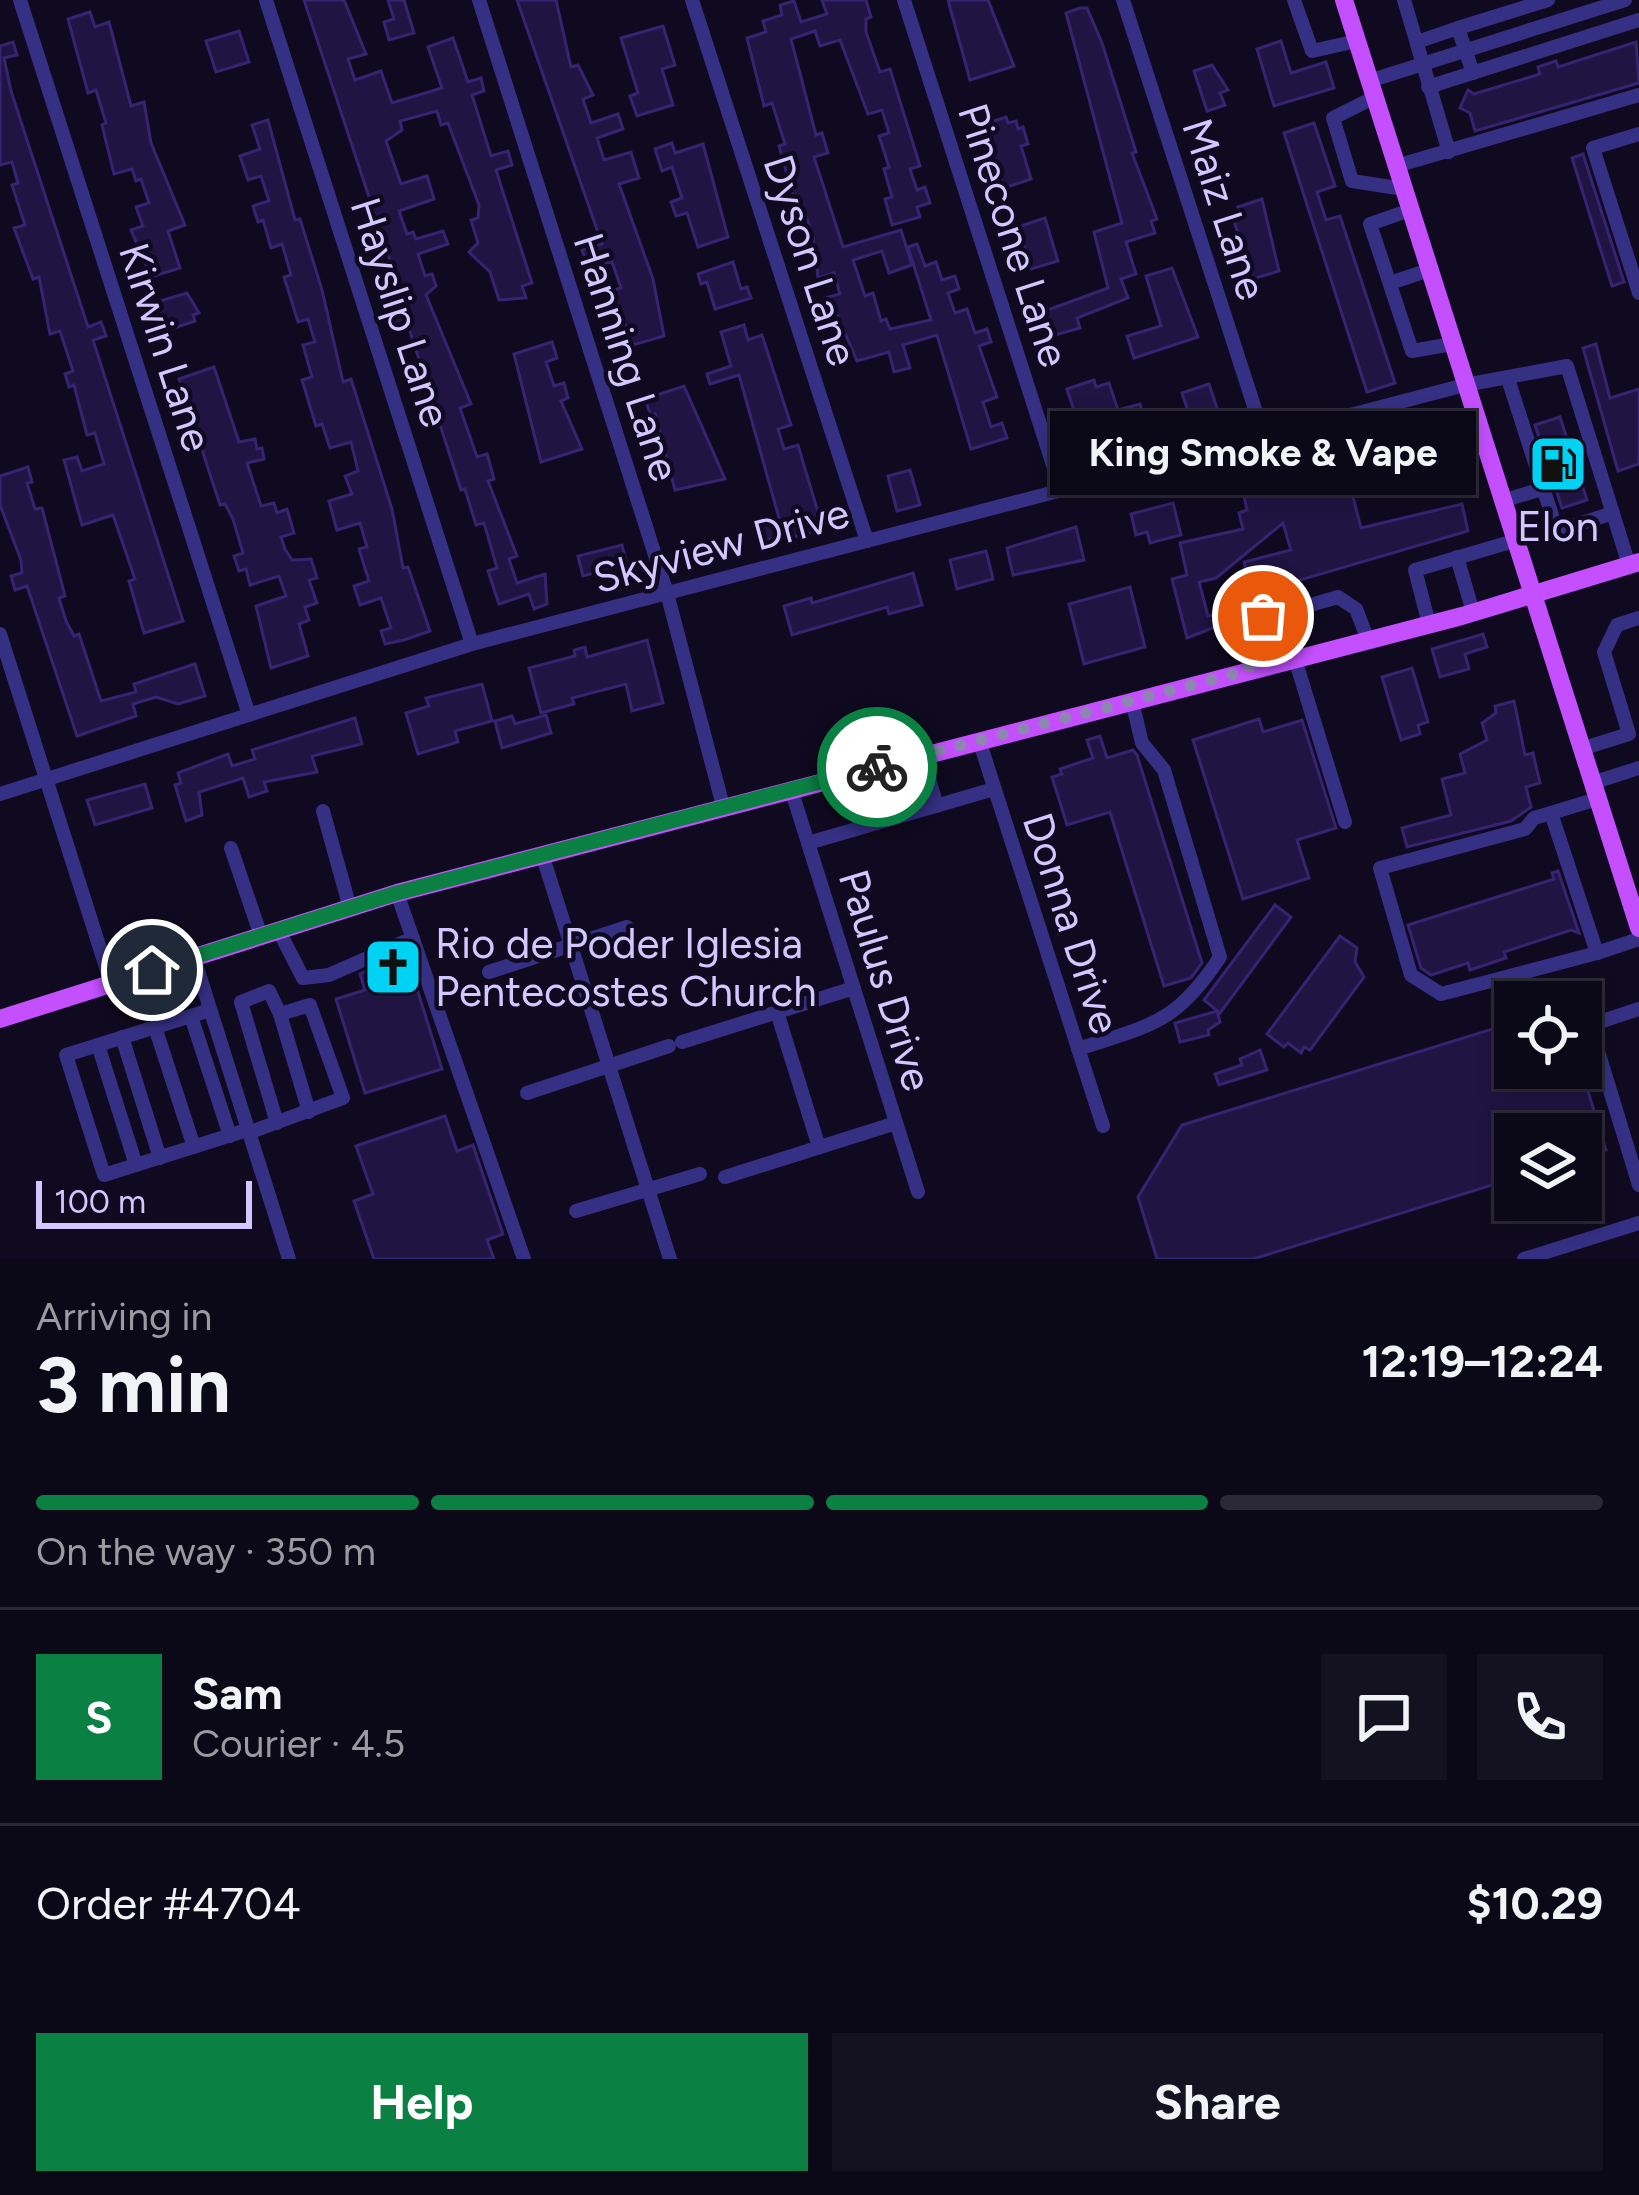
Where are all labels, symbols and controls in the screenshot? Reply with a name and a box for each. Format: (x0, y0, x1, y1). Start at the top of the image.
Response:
street label: Pinecone Lane (947, 97, 1080, 373)
street label: Maiz Lane (1171, 112, 1278, 306)
street label: Dyson Lane (753, 148, 869, 372)
street label: Hayslip Lane (339, 191, 462, 433)
street label: Hanning Lane (562, 227, 691, 488)
street label: Kirwin Lane (108, 237, 223, 458)
callout: King Smoke & Vape (1050, 412, 1476, 496)
text: King Smoke & Vape (1088, 429, 1438, 476)
fuel station icon: Elon (1527, 433, 1589, 495)
street label: Skyview Drive (588, 487, 855, 604)
place label: Elon (1517, 501, 1599, 552)
pin (1212, 565, 1314, 667)
icon: bag (1230, 583, 1296, 649)
courier (817, 707, 937, 827)
icon: bike (844, 734, 910, 800)
street label: Donna Drive (1012, 806, 1131, 1040)
street label: Paulus Drive (828, 863, 943, 1097)
place label: Rio de Poder Iglesia Pentecostes Church (435, 918, 817, 1017)
pin (101, 919, 203, 1021)
church icon: Rio de Poder Iglesia Pentecostes Church (362, 936, 424, 998)
icon: home (119, 937, 185, 1003)
map controls (1494, 981, 1602, 1221)
button: locate (1494, 981, 1602, 1089)
button: layers (1494, 1113, 1602, 1221)
scale bar (36, 1175, 252, 1228)
text: 100 m (54, 1182, 146, 1221)
text: Arriving in (36, 1293, 212, 1340)
text: 12:19–12:24 (1361, 1334, 1603, 1388)
text: 3 min (36, 1338, 231, 1432)
text: On the way · 350 m (36, 1528, 376, 1575)
button: chat (1321, 1654, 1447, 1780)
button: phone (1477, 1654, 1603, 1780)
text: Sam (192, 1666, 283, 1720)
text: S (85, 1690, 113, 1744)
text: Courier · 4.5 (192, 1720, 405, 1767)
text: Order #4704 (36, 1876, 301, 1930)
text: $10.29 (1467, 1876, 1603, 1930)
button: Help (36, 2033, 808, 2171)
button: Share (832, 2033, 1603, 2171)

